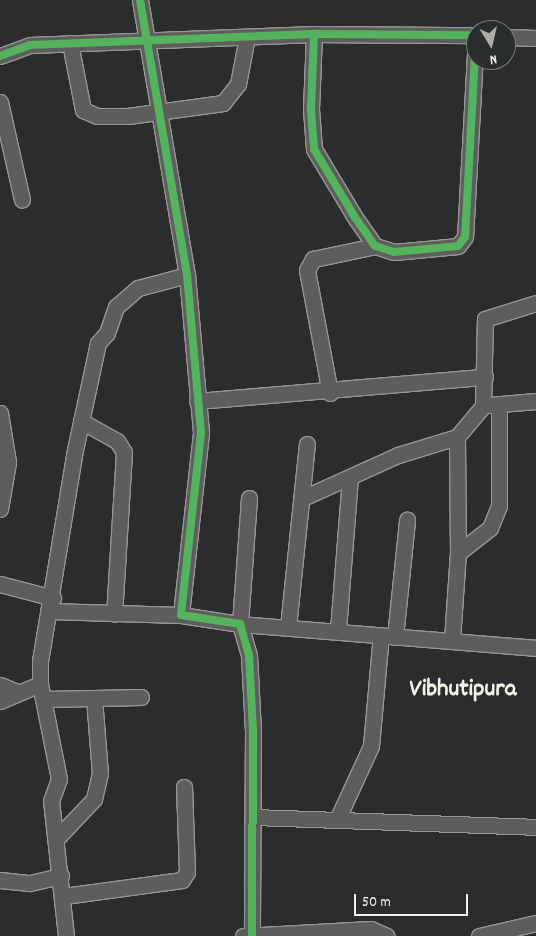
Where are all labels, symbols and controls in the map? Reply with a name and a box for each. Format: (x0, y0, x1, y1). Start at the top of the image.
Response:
north arrow (466, 20, 516, 70)
text: N (488, 48, 498, 69)
district label: Vibhutipura (410, 675, 516, 705)
scale bar (356, 884, 470, 916)
text: 50 m (362, 892, 391, 914)

